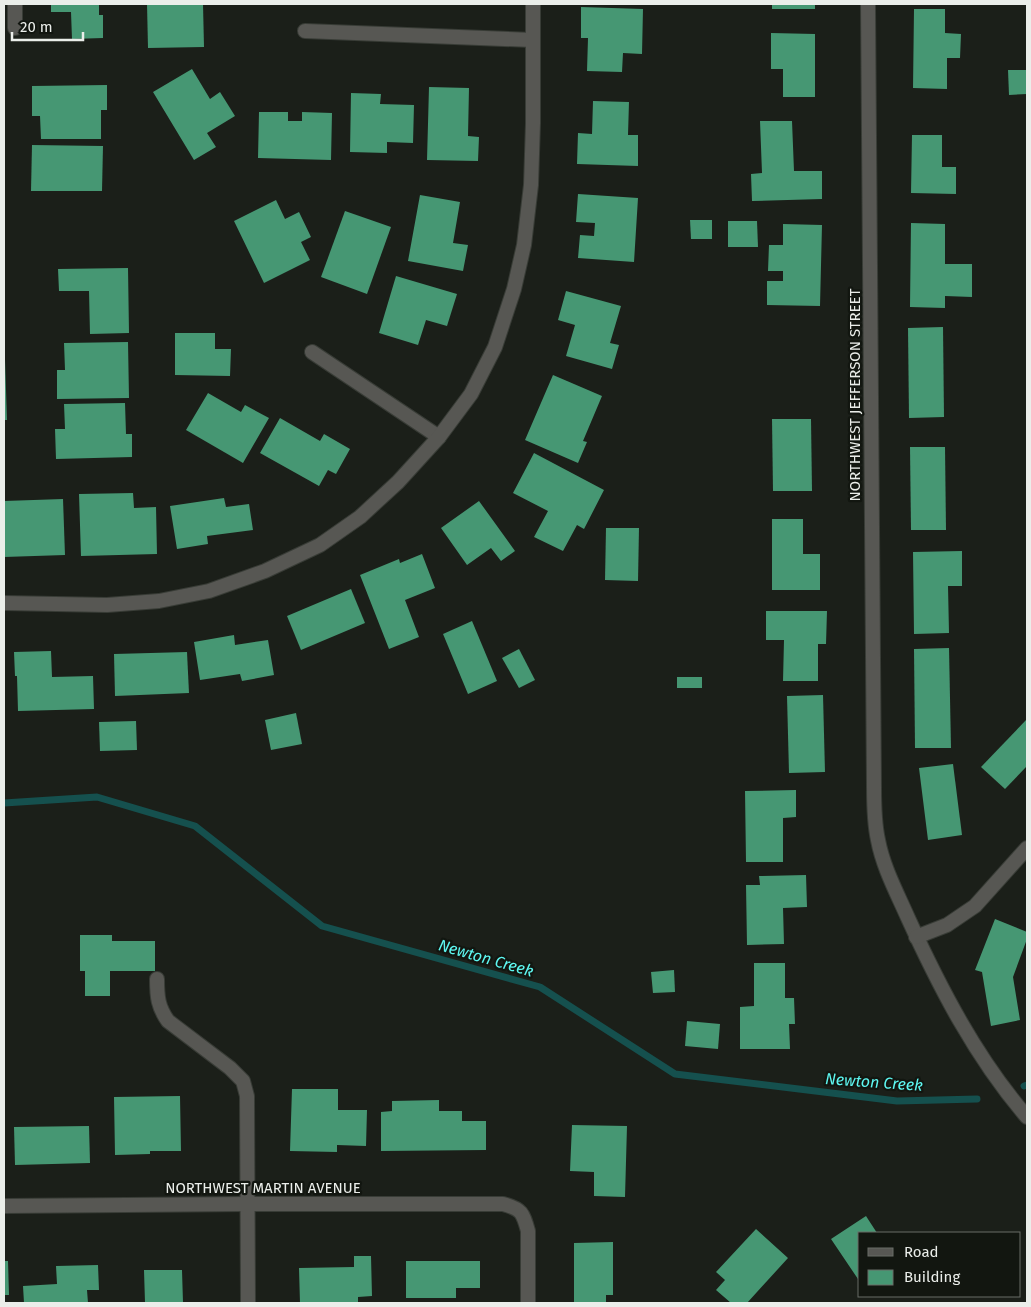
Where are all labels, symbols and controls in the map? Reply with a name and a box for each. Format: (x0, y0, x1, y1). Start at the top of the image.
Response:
scale bar (12, 10, 84, 42)
text: 20 m (20, 18, 53, 36)
street label: NORTHWEST JEFFERSON STREET (846, 288, 864, 501)
water label: Newton Creek (436, 935, 536, 981)
water label: Newton Creek (824, 1069, 924, 1095)
street label: NORTHWEST MARTIN AVENUE (165, 1179, 361, 1197)
legend (858, 1232, 1021, 1297)
text: Road (904, 1243, 939, 1261)
text: Building (904, 1268, 960, 1286)

